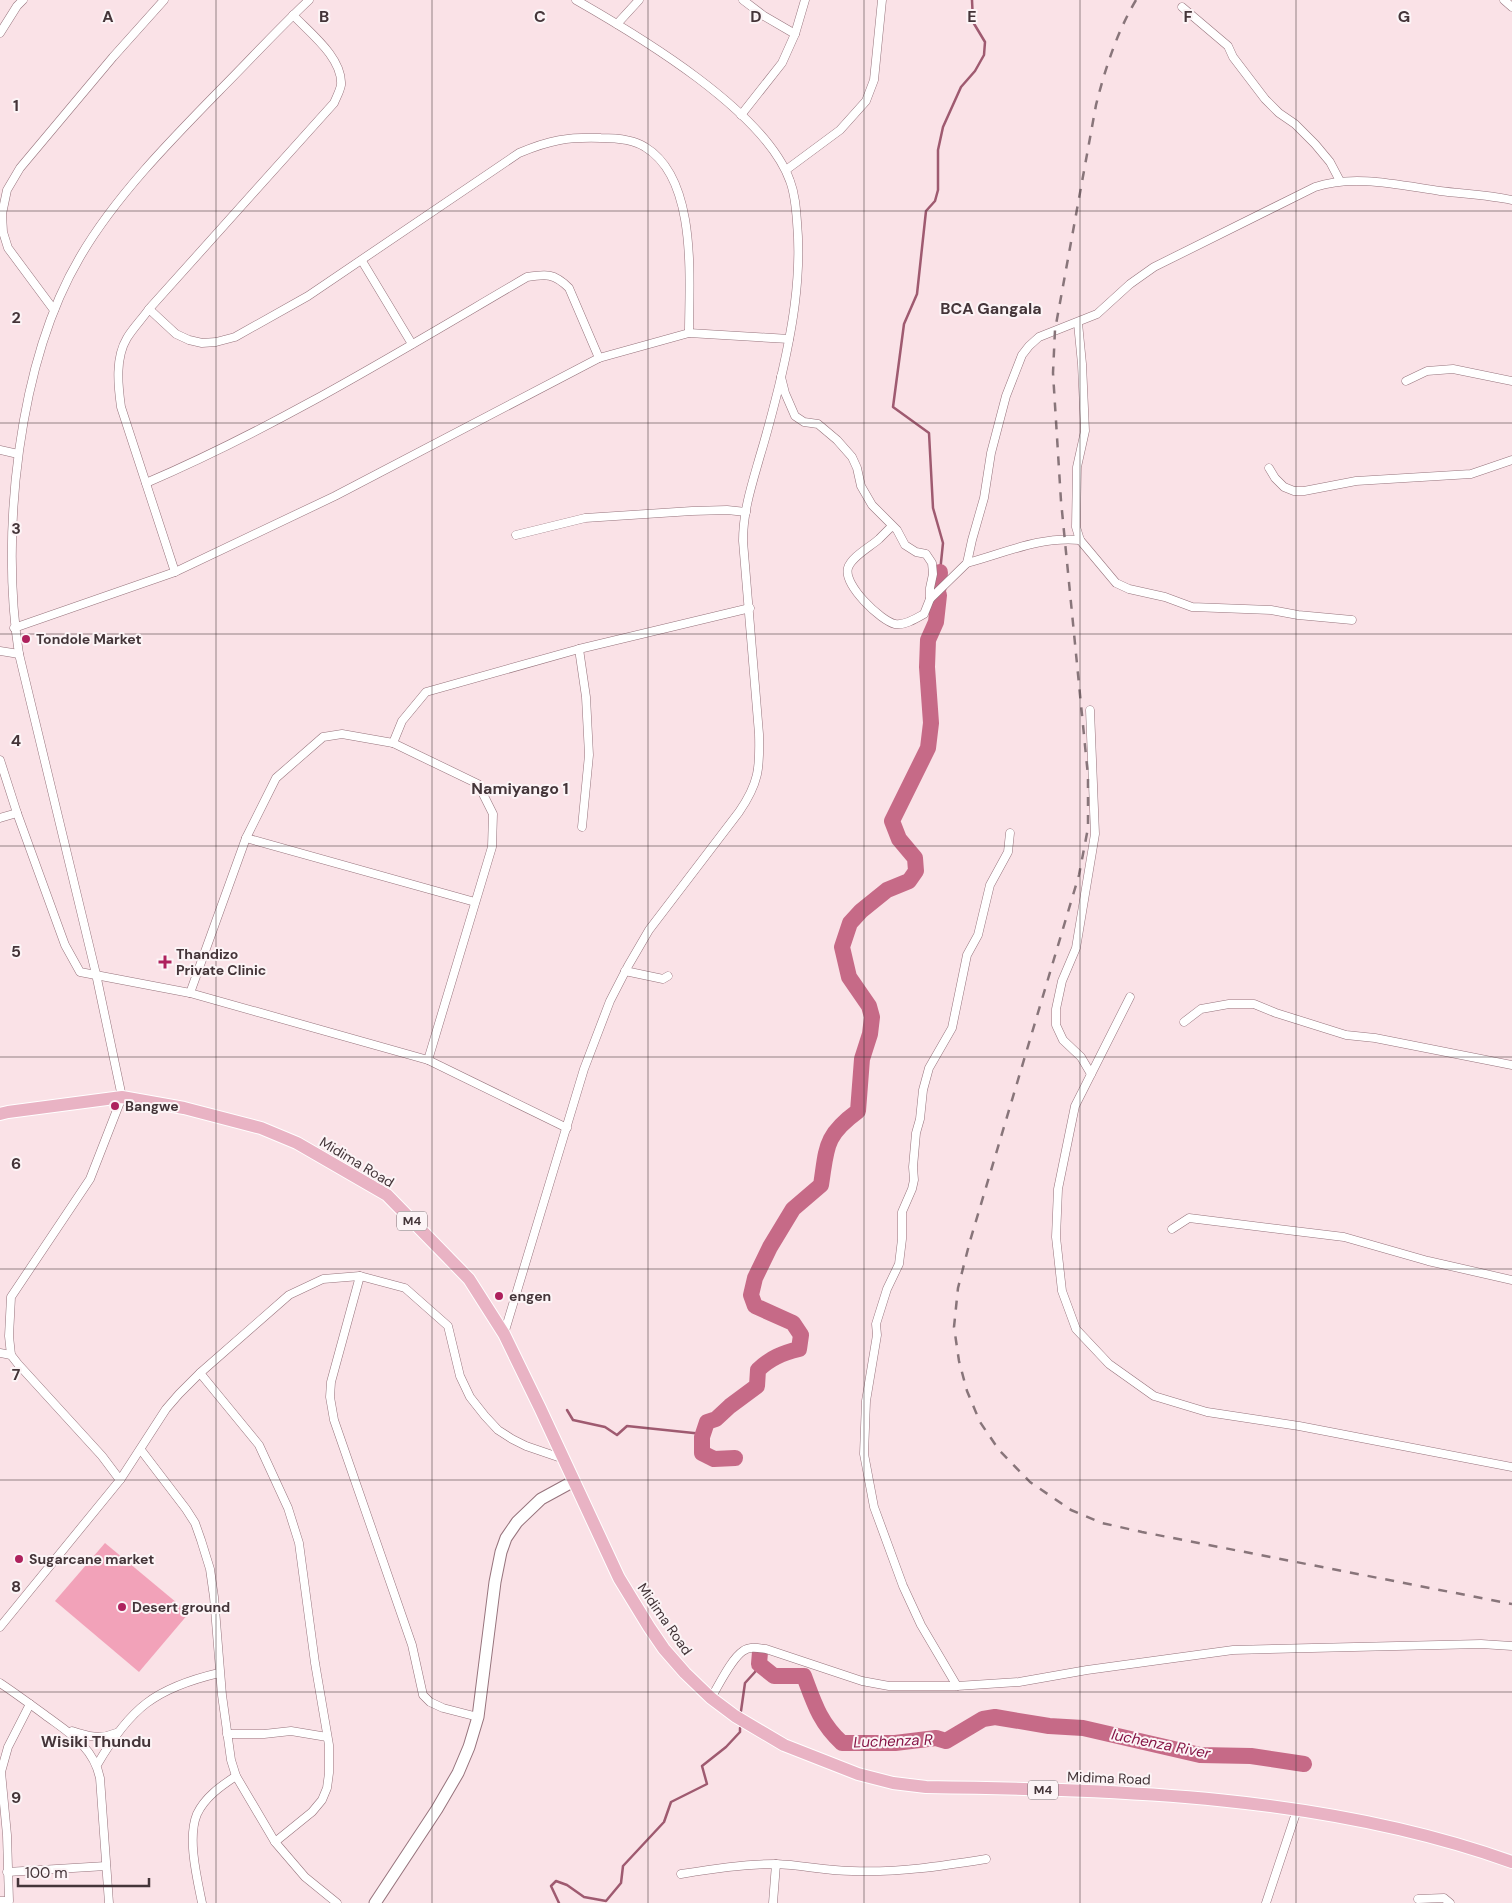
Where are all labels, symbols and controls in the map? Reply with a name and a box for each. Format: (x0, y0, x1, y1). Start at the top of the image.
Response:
text: A (102, 6, 114, 27)
text: B (319, 6, 329, 27)
text: C (534, 6, 546, 27)
text: D (750, 6, 762, 27)
text: E (967, 6, 977, 27)
text: F (1184, 6, 1193, 27)
text: G (1398, 6, 1410, 27)
text: 1 (13, 95, 19, 116)
district label: BCA Gangala (940, 298, 1042, 319)
text: 2 (11, 307, 21, 328)
text: 3 (11, 518, 21, 539)
place label: Tondole Market (36, 630, 142, 648)
marker: Tondole Market (20, 633, 32, 645)
text: 4 (11, 730, 21, 751)
district label: Namiyango 1 (471, 778, 569, 799)
text: 5 (11, 941, 21, 962)
place label: Thandizo Private Clinic (176, 945, 266, 979)
marker: Thandizo Private Clinic (158, 955, 172, 969)
place label: Bangwe (125, 1097, 179, 1115)
marker: Bangwe (109, 1100, 121, 1112)
street label: Midima Road (316, 1133, 398, 1191)
text: 6 (11, 1153, 21, 1174)
road number: M4 (397, 1212, 427, 1230)
place label: engen (509, 1287, 551, 1305)
marker: engen (493, 1290, 505, 1302)
text: 7 (12, 1364, 21, 1385)
place label: Sugarcane market (29, 1550, 154, 1568)
marker: Sugarcane market (13, 1553, 25, 1565)
text: 8 (11, 1576, 21, 1597)
street label: Midima Road (634, 1580, 696, 1658)
place label: Desert ground (132, 1598, 230, 1616)
marker: Desert ground (116, 1601, 128, 1613)
water label: luchenza River (1110, 1725, 1213, 1763)
water label: Luchenza R (853, 1730, 933, 1752)
district label: Wisiki Thundu (41, 1731, 151, 1752)
street label: Midima Road (1067, 1768, 1151, 1788)
road number: M4 (1028, 1780, 1058, 1800)
text: 9 (11, 1787, 21, 1808)
scale bar (18, 1856, 149, 1888)
text: 100 m (25, 1863, 68, 1883)

